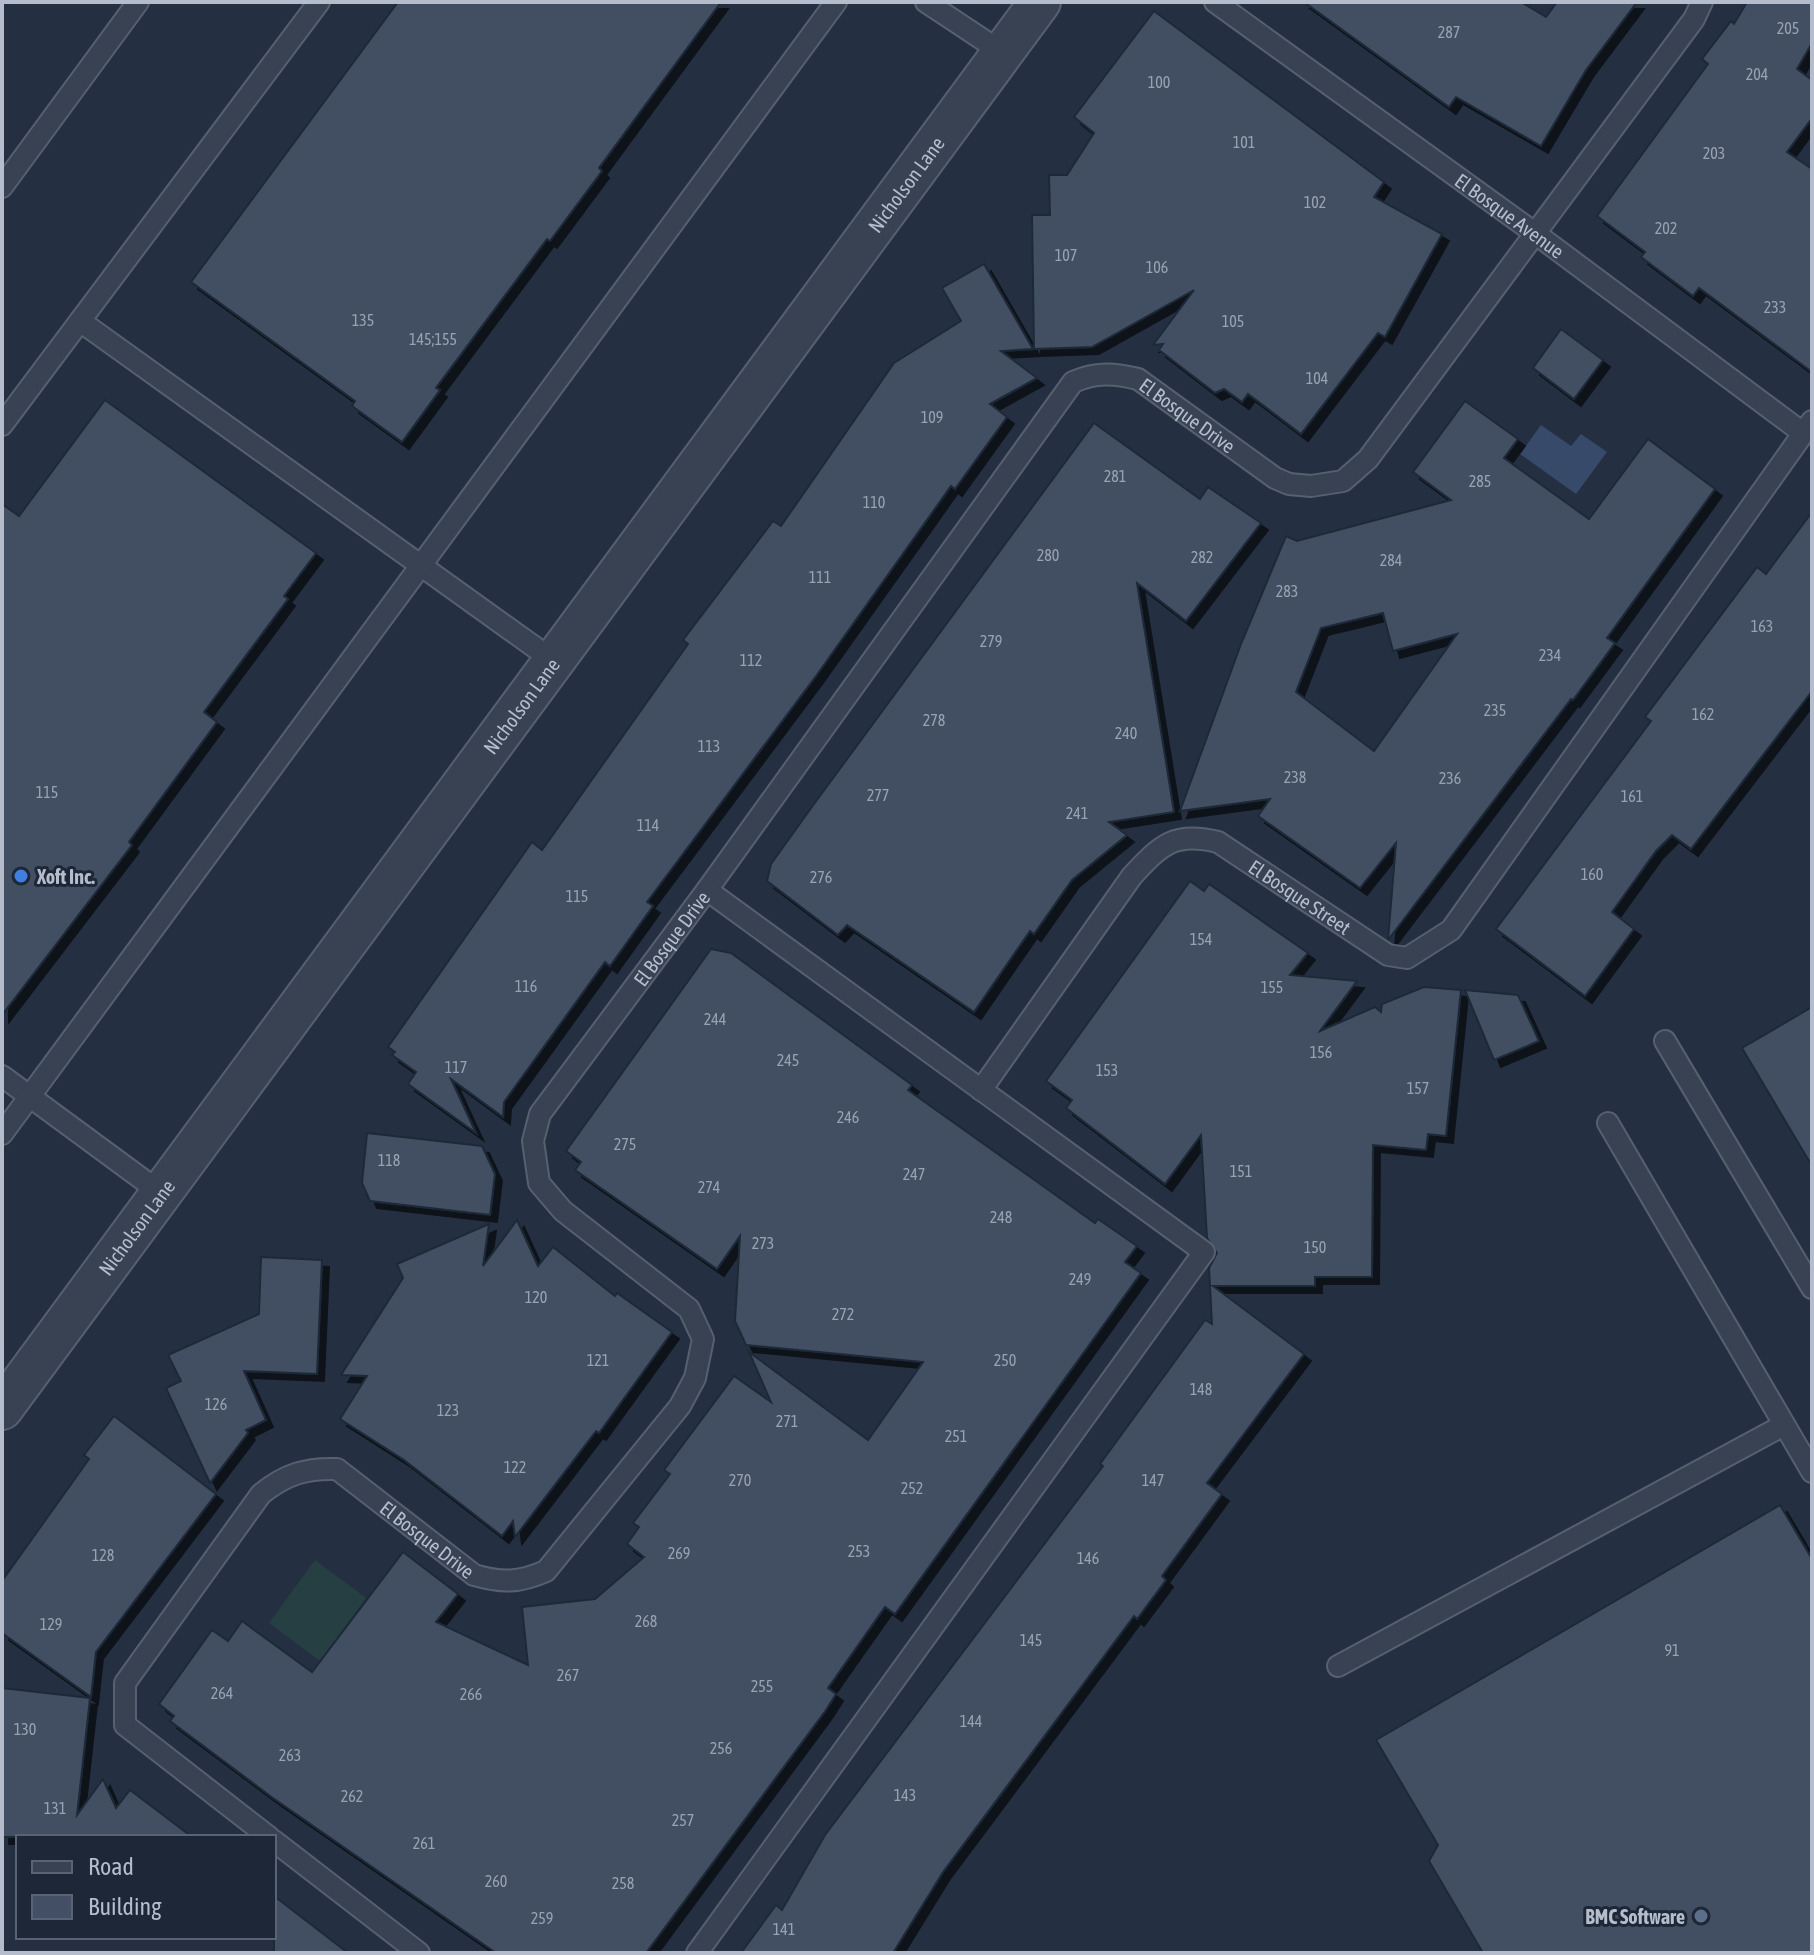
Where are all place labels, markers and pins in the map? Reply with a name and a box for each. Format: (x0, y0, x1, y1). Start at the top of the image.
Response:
place label: Xoft Inc. (36, 865, 95, 888)
marker: Xoft Inc. (12, 867, 30, 885)
place label: BMC Software (1585, 1905, 1685, 1928)
marker: BMC Software (1692, 1907, 1710, 1925)

